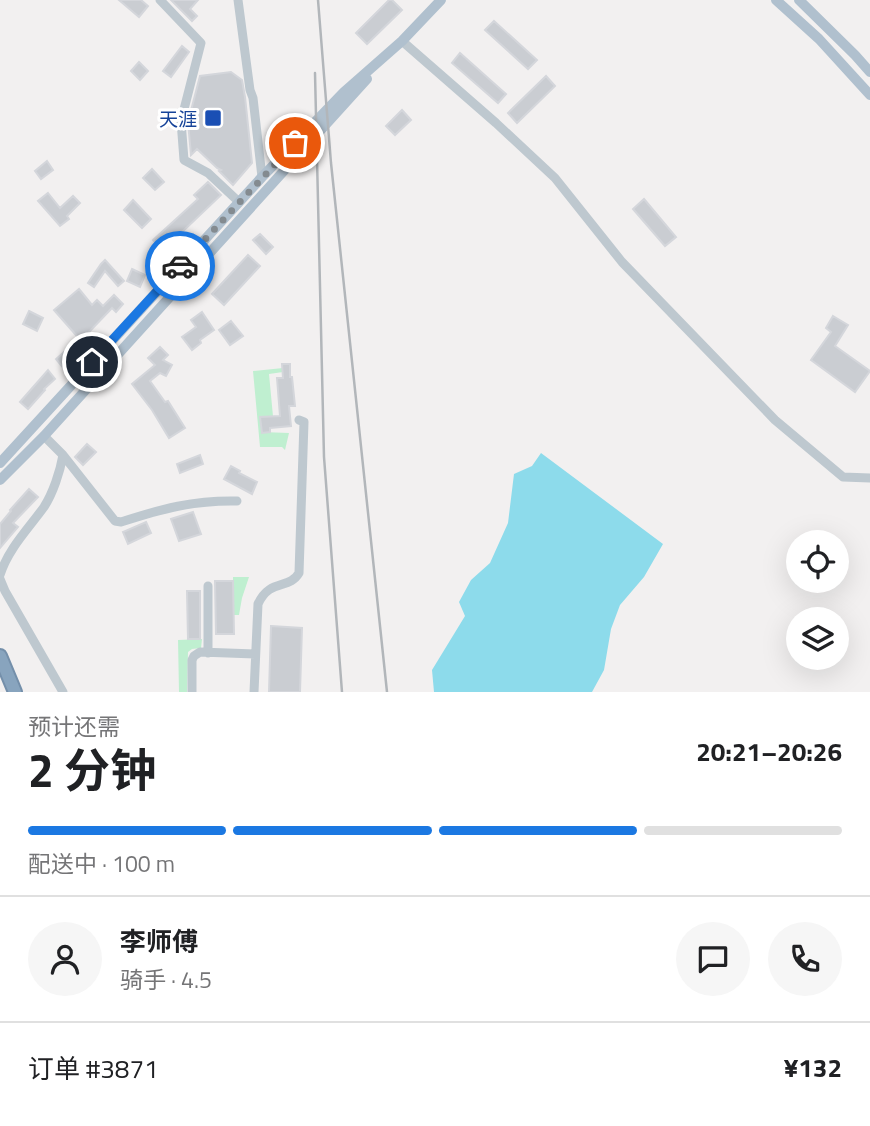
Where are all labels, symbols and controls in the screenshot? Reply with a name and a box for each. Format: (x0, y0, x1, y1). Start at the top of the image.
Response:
place label: 天涯 (159, 104, 197, 133)
marker: 天涯 (203, 108, 223, 128)
pin (265, 113, 325, 173)
icon: bag (276, 124, 314, 162)
courier (145, 231, 215, 301)
icon: car (161, 247, 199, 285)
pin (62, 332, 122, 392)
icon: home (73, 343, 111, 381)
map controls (786, 530, 849, 670)
button: locate (786, 530, 849, 593)
button: layers (786, 607, 849, 670)
text: 预计还需 (28, 709, 120, 744)
text: 20:21–20:26 (696, 732, 842, 771)
text: 2 分钟 (28, 735, 156, 805)
text: 配送中 · 100 m (28, 846, 175, 881)
button: person (28, 922, 102, 996)
text: 李师傅 (120, 922, 198, 961)
button: chat (676, 922, 750, 996)
button: phone (768, 922, 842, 996)
text: 骑手 · 4.5 (120, 962, 212, 997)
text: ¥132 (784, 1048, 842, 1087)
text: 订单 #3871 (28, 1049, 159, 1088)

